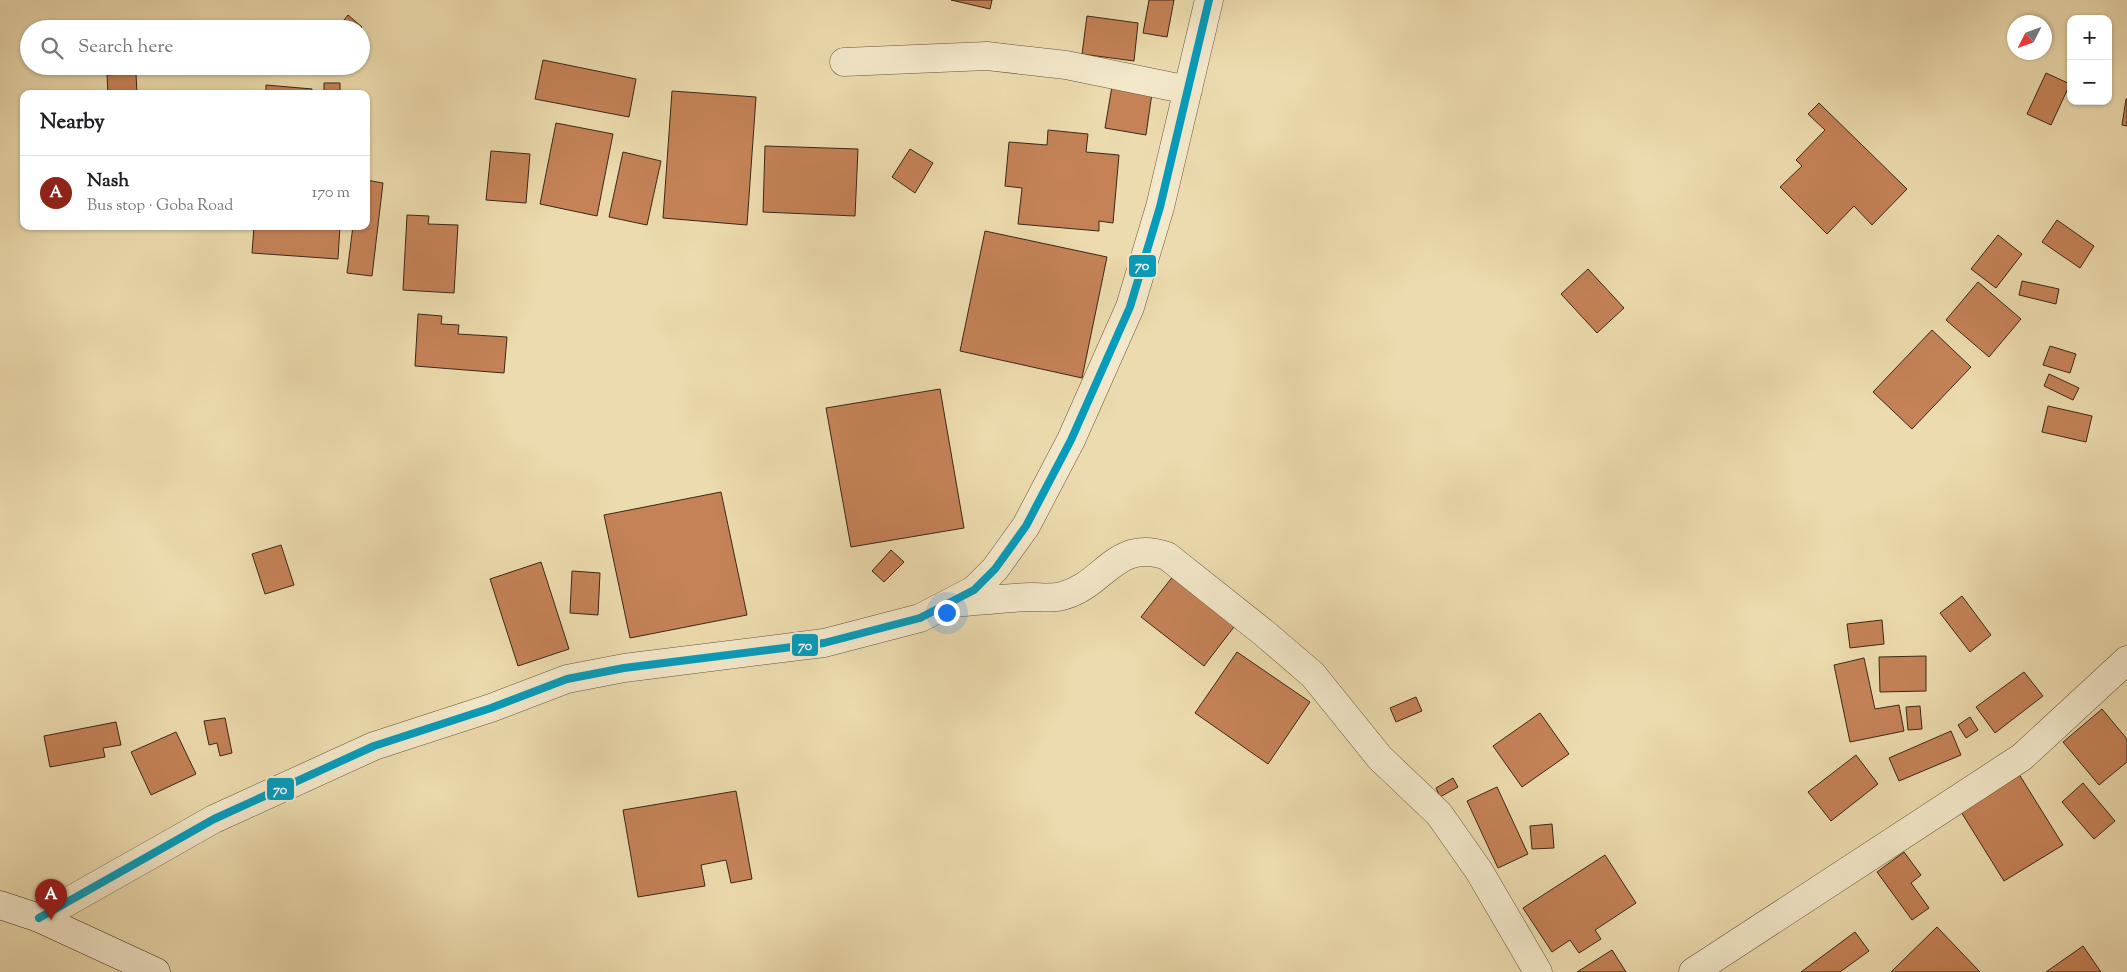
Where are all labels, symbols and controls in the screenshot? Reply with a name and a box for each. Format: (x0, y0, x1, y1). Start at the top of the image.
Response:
north arrow (2007, 15, 2052, 60)
map controls (2067, 15, 2112, 105)
button: + (2067, 15, 2112, 60)
search box (20, 20, 370, 75)
icon: search (38, 34, 66, 62)
text: Search here (78, 34, 173, 61)
button: − (2067, 60, 2112, 105)
text: Nearby (40, 108, 105, 138)
text: Nash (87, 168, 129, 195)
text: A (50, 182, 63, 205)
text: 170 m (312, 182, 350, 205)
text: Bus stop · Goba Road (87, 195, 233, 218)
line badge: 70 (1128, 254, 1157, 278)
text: 70 (1135, 257, 1150, 277)
your location (934, 600, 960, 626)
line badge: 70 (791, 633, 819, 657)
text: 70 (798, 637, 813, 657)
line badge: 70 (266, 777, 295, 801)
text: 70 (273, 781, 288, 801)
pin: A (35, 879, 67, 920)

